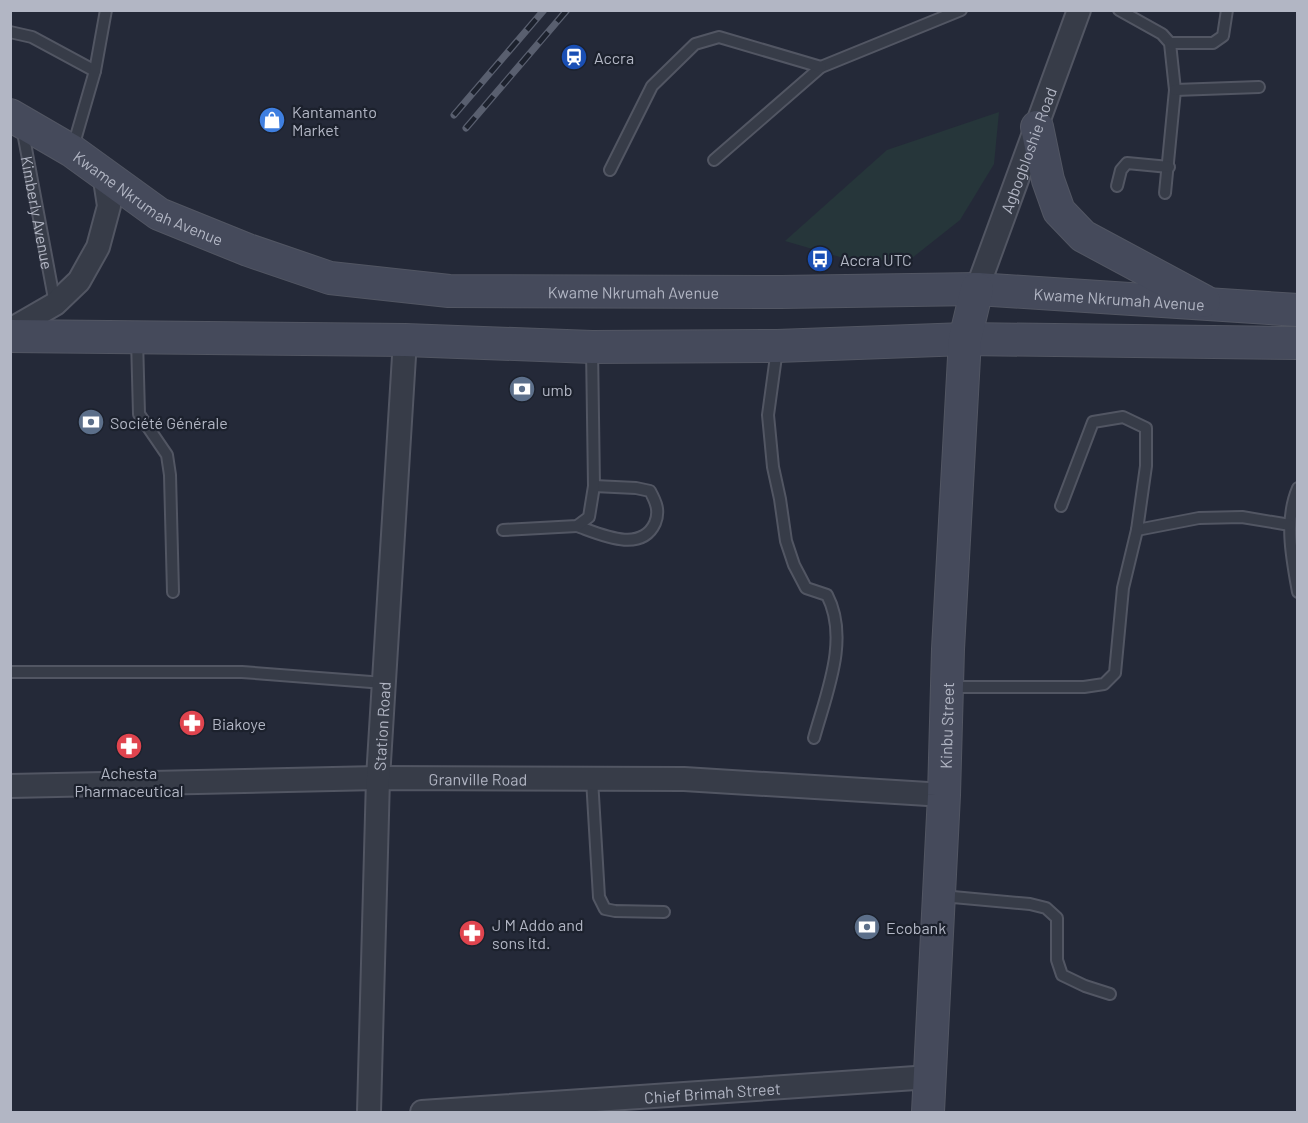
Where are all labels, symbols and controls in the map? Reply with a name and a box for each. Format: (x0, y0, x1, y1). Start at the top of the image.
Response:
station icon: Accra (559, 42, 589, 72)
place label: Accra (594, 48, 634, 67)
street label: Agbogbloshie Road (996, 84, 1060, 216)
place label: Kantamanto Market (292, 102, 377, 139)
shop icon: Kantamanto Market (257, 105, 287, 135)
street label: Kwame Nkrumah Avenue (70, 146, 226, 249)
street label: Kimberly Avenue (18, 154, 58, 271)
bus stop icon: Accra UTC (805, 244, 835, 274)
place label: Accra UTC (840, 250, 912, 269)
street label: Kwame Nkrumah Avenue (548, 282, 719, 301)
street label: Kwame Nkrumah Avenue (1033, 283, 1205, 313)
bank icon: umb (507, 374, 537, 404)
place label: umb (542, 380, 573, 399)
bank icon: Société Générale (76, 407, 106, 437)
place label: Société Générale (110, 413, 228, 432)
street label: Station Road (369, 681, 393, 771)
street label: Kinbu Street (935, 682, 957, 769)
pharmacy icon: Biakoye (177, 708, 207, 738)
place label: Biakoye (212, 714, 266, 733)
pharmacy icon: Achesta Pharmaceutical (114, 731, 144, 761)
place label: Achesta Pharmaceutical (75, 763, 183, 800)
street label: Granville Road (429, 769, 527, 788)
bank icon: Ecobank (852, 912, 882, 942)
place label: J M Addo and sons ltd. (492, 915, 583, 952)
pharmacy icon: J M Addo and sons ltd. (457, 918, 487, 948)
place label: Ecobank (886, 918, 946, 937)
street label: Chief Brimah Street (643, 1078, 781, 1106)

